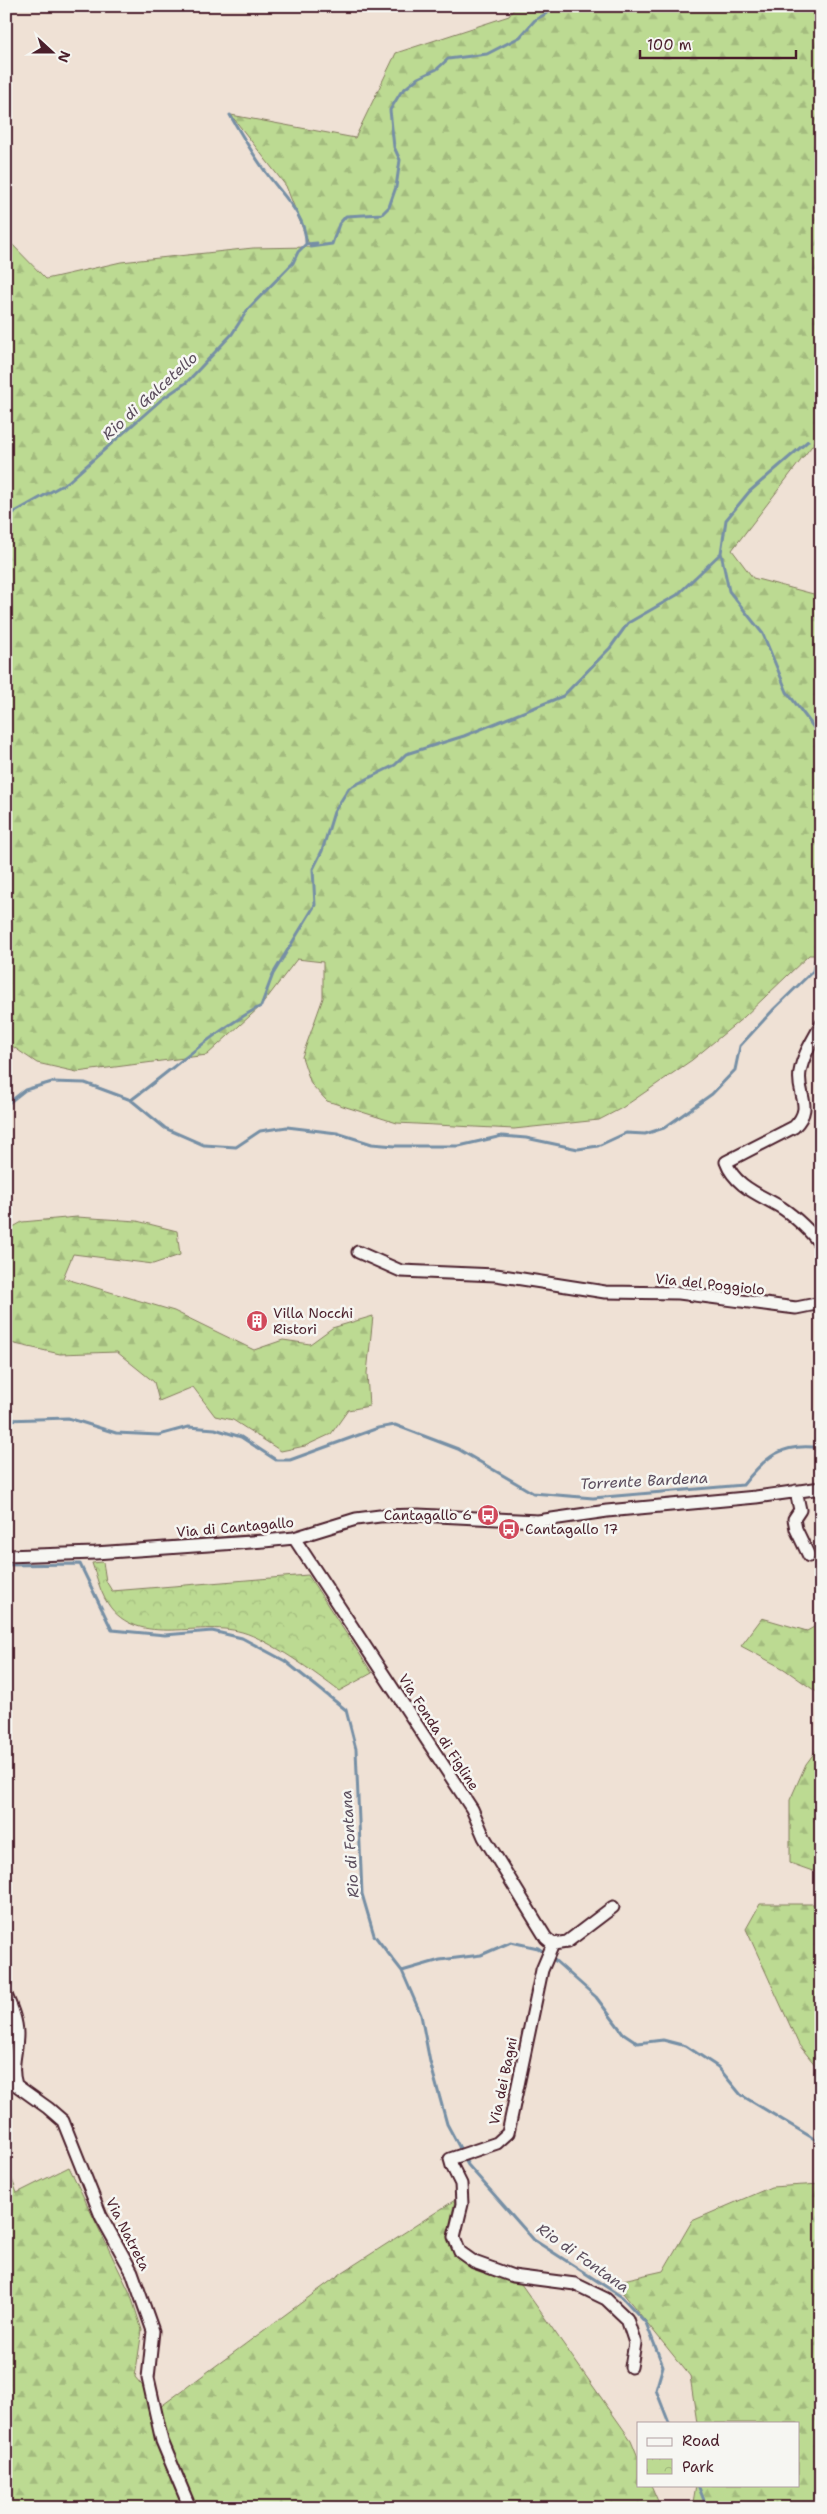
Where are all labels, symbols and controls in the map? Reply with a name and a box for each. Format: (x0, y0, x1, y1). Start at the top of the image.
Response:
north arrow (28, 28, 78, 78)
scale bar (640, 28, 796, 60)
text: 100 m (647, 35, 692, 55)
text: N (54, 48, 75, 65)
water label: Rio di Galcetello (98, 348, 202, 444)
street label: Via del Poggiolo (654, 1269, 766, 1299)
place label: Villa Nocchi Ristori (273, 1304, 353, 1338)
building icon: Villa Nocchi Ristori (245, 1309, 269, 1333)
water label: Torrente Bardena (579, 1468, 709, 1494)
bus stop icon: Cantagallo 6 (476, 1503, 500, 1527)
place label: Cantagallo 6 (384, 1506, 472, 1524)
street label: Via di Cantagallo (175, 1513, 295, 1541)
bus stop icon: Cantagallo 17 (497, 1517, 521, 1541)
place label: Cantagallo 17 (525, 1520, 618, 1538)
street label: Via Fonda di Figline (395, 1670, 483, 1794)
water label: Rio di Fontana (336, 1789, 364, 1899)
street label: Via dei Bagni (485, 2035, 521, 2127)
street label: Via Natreta (102, 2194, 154, 2274)
water label: Rio di Fontana (533, 2219, 633, 2297)
legend (637, 2422, 800, 2486)
text: Road (682, 2431, 720, 2451)
text: Park (682, 2457, 714, 2477)

